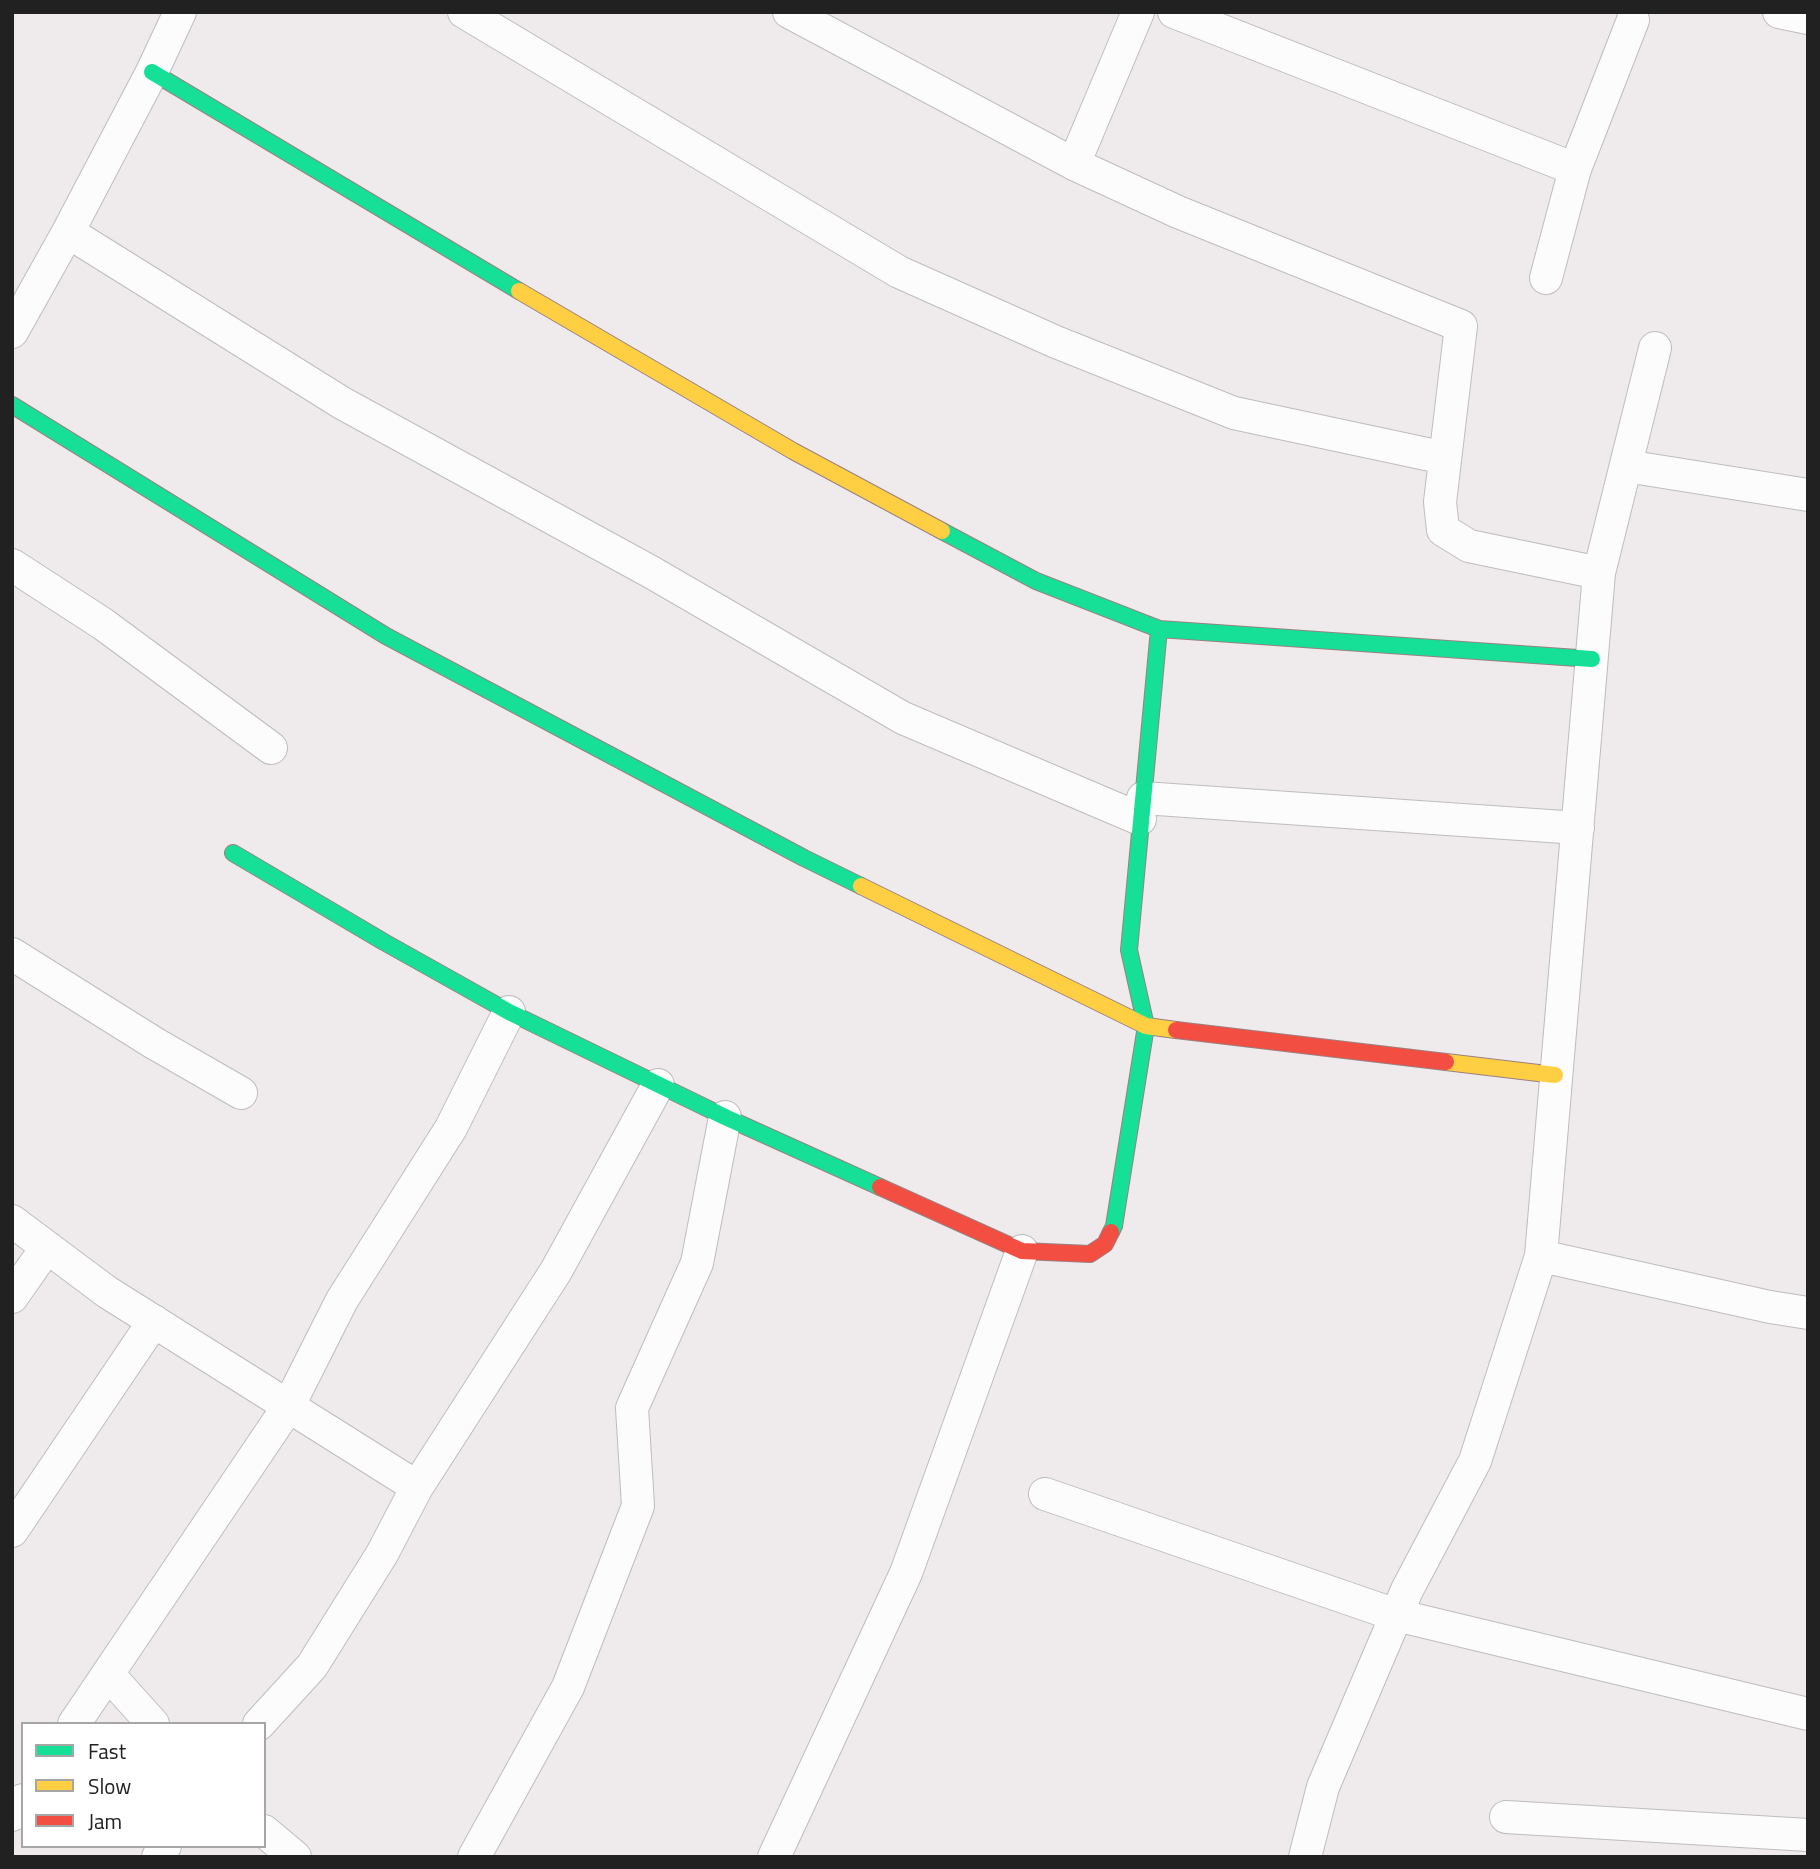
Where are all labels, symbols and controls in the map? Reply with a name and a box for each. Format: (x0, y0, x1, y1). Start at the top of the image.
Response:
legend (21, 1722, 266, 1848)
text: Fast (88, 1735, 126, 1767)
text: Slow (88, 1770, 131, 1802)
text: Jam (88, 1805, 122, 1837)

